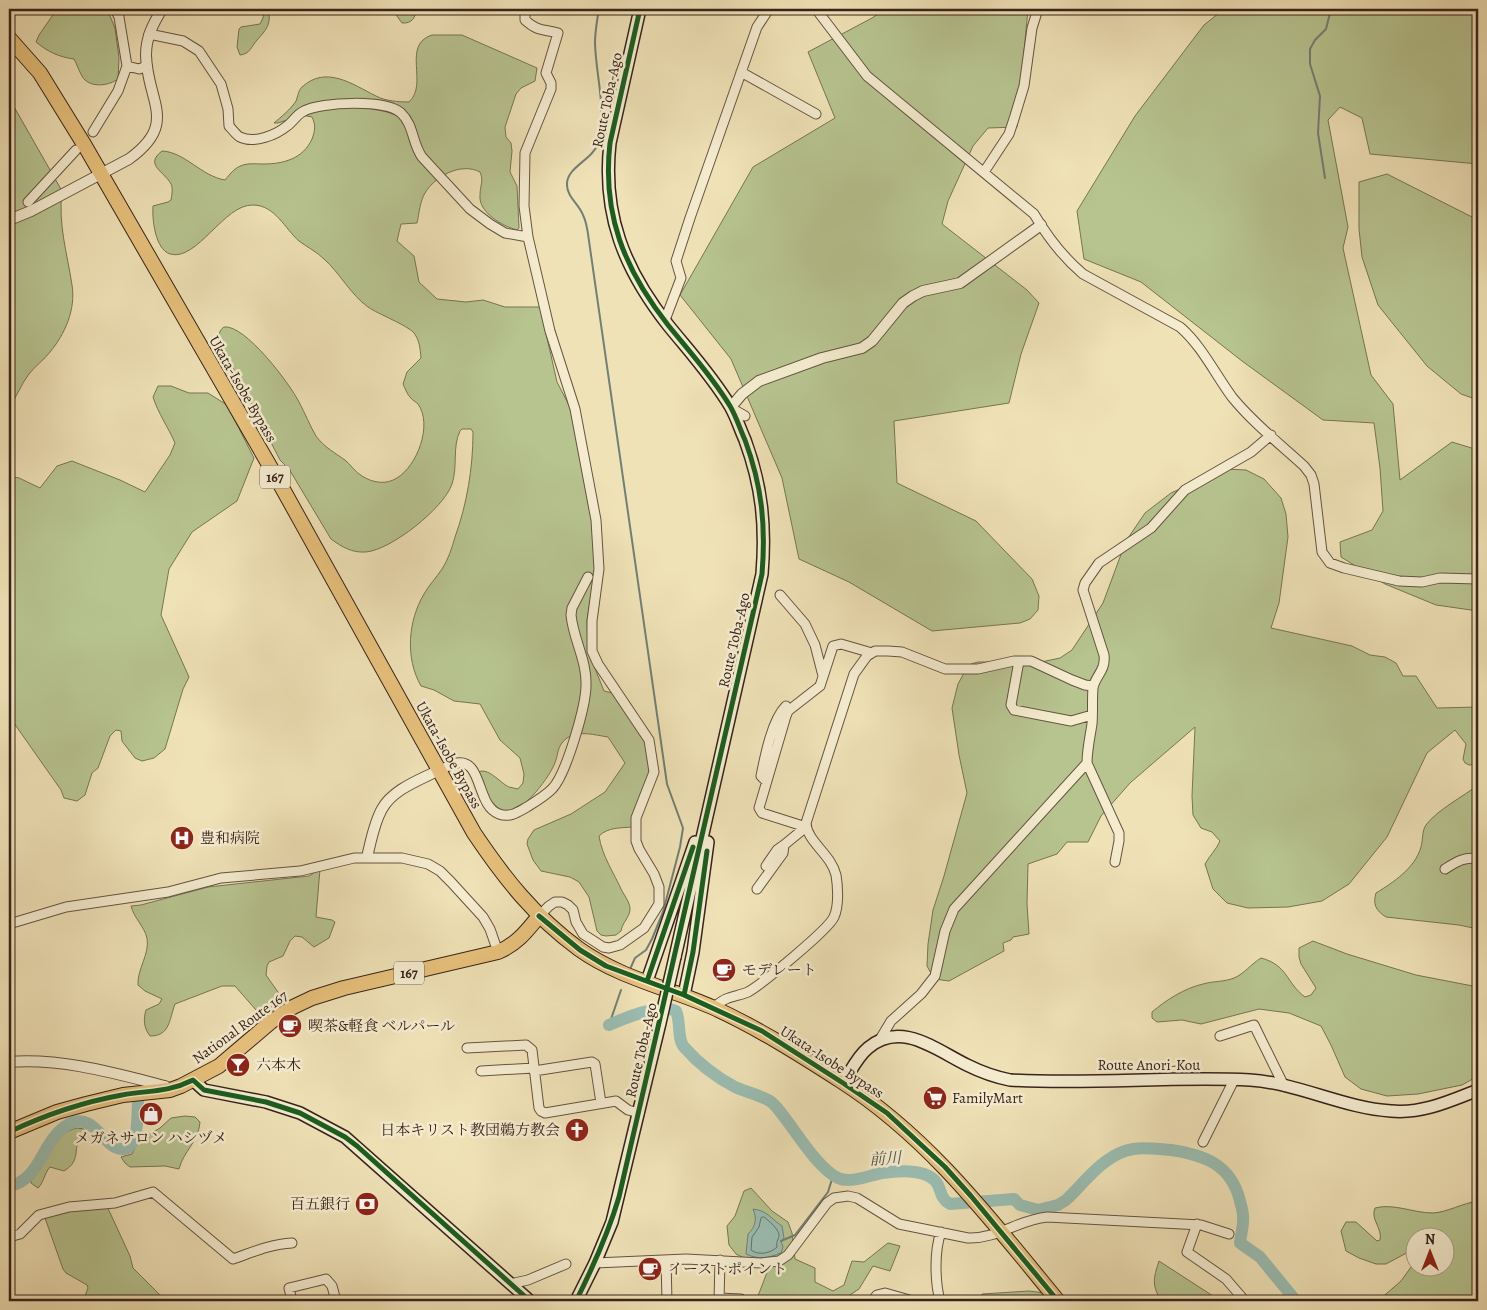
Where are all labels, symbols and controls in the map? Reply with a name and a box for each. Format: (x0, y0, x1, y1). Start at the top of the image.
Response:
street label: Route Toba-Ago (587, 50, 627, 150)
street label: Ukata-Isobe Bypass (204, 332, 282, 446)
road number: 167 (260, 466, 290, 488)
street label: Route Toba-Ago (713, 590, 755, 690)
street label: Ukata-Isobe Bypass (411, 698, 487, 812)
hospital icon: 豊和病院 (169, 825, 195, 851)
place label: 豊和病院 (200, 828, 260, 848)
cafe icon: モデレート (711, 957, 737, 983)
place label: モデレート (742, 960, 817, 980)
road number: 167 (394, 961, 424, 984)
street label: National Route 167 (188, 985, 292, 1068)
street label: Route Toba-Ago (620, 1000, 662, 1100)
cafe icon: 喫茶&軽食 ベルパール (277, 1013, 303, 1039)
place label: 喫茶&軽食 ベルパール (308, 1016, 455, 1036)
street label: Ukata-Isobe Bypass (776, 1021, 888, 1103)
bar icon: 六本木 (225, 1052, 251, 1078)
place label: 六本木 (256, 1055, 301, 1075)
street label: Route Anori-Kou (1098, 1055, 1201, 1075)
supermarket icon: FamilyMart (922, 1085, 948, 1111)
place label: FamilyMart (952, 1088, 1023, 1108)
shop icon: メガネサロン ハシヅメ (138, 1101, 164, 1127)
church icon: 日本キリスト教団鵜方教会 (564, 1117, 590, 1143)
place label: 日本キリスト教団鵜方教会 (380, 1120, 560, 1140)
place label: メガネサロン ハシヅメ (75, 1128, 227, 1148)
water label: 前川 (868, 1147, 904, 1171)
bank icon: 百五銀行 (354, 1191, 380, 1217)
place label: 百五銀行 (290, 1194, 350, 1214)
north arrow (1404, 1228, 1454, 1278)
text: N (1425, 1230, 1435, 1249)
cafe icon: イーストポイント (637, 1256, 663, 1282)
place label: イーストポイント (668, 1259, 787, 1279)

